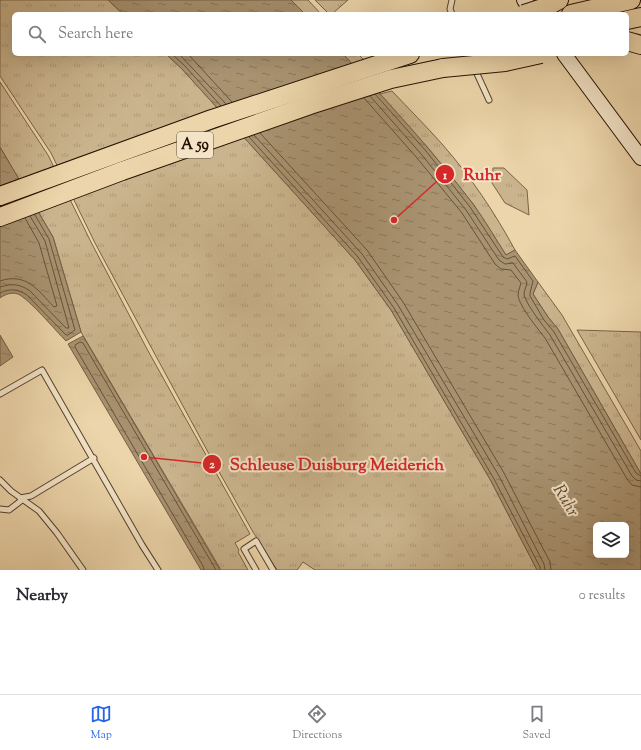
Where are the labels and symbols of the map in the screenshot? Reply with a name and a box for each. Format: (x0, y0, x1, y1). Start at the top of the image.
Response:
road number: A 59 (177, 132, 213, 158)
callout: Ruhr (435, 160, 509, 189)
text: Ruhr (463, 164, 501, 188)
text: 1 (442, 167, 448, 185)
callout: Schleuse Duisburg Meiderich (202, 450, 452, 479)
text: Schleuse Duisburg Meiderich (230, 454, 444, 478)
text: 2 (209, 456, 215, 474)
water label: Ruhr (546, 480, 584, 522)

